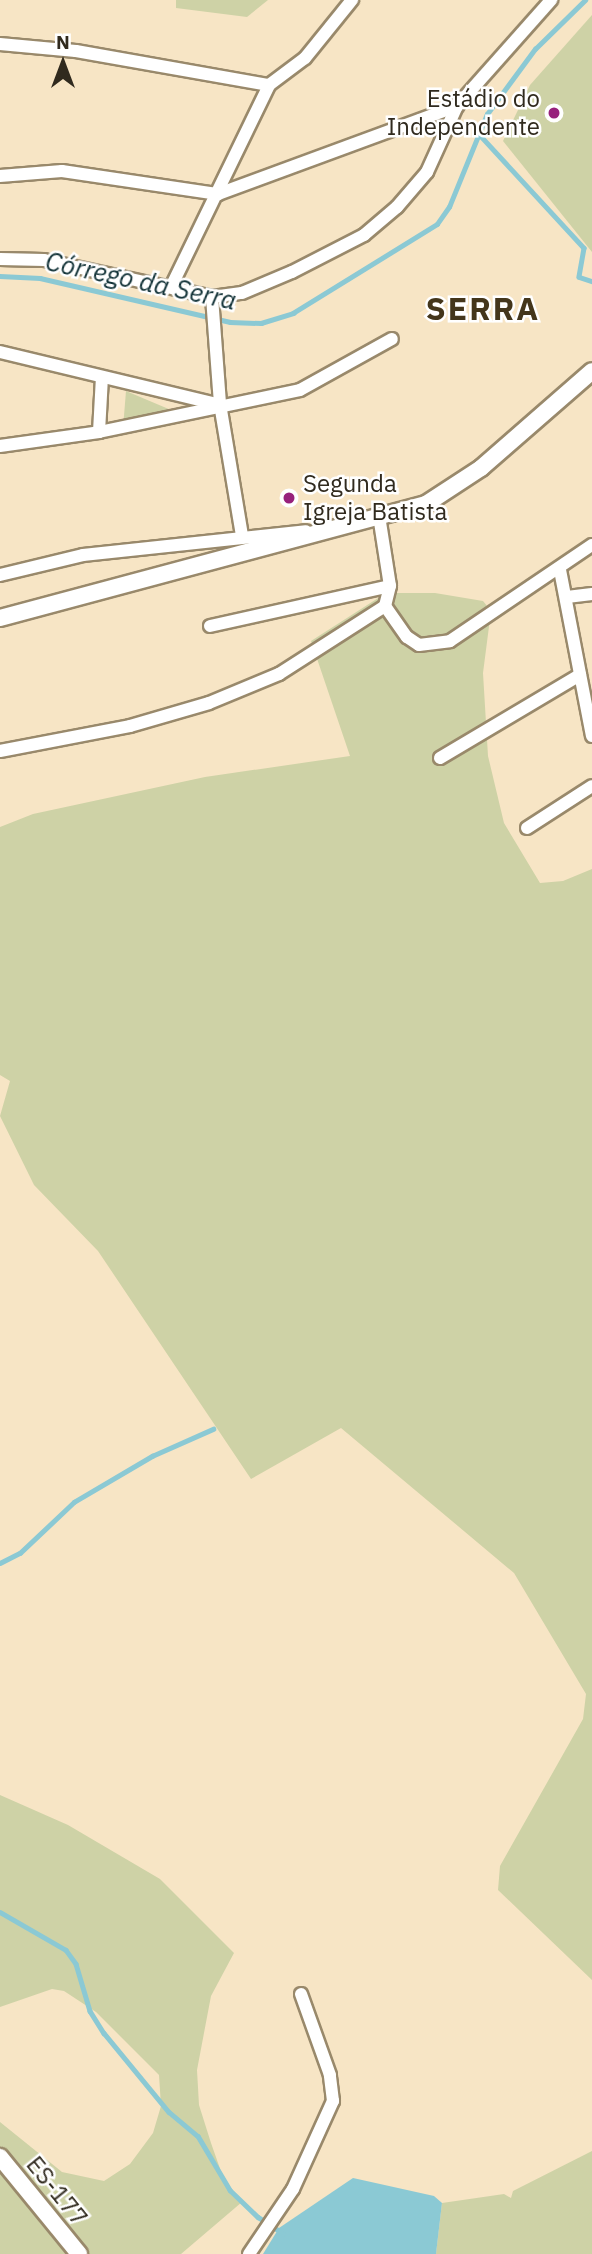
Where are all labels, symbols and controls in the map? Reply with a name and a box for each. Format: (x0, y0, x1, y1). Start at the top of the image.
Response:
north arrow (28, 28, 98, 98)
text: N (56, 30, 70, 54)
place label: Estádio do Independente (387, 85, 540, 141)
marker: Estádio do Independente (546, 105, 562, 121)
water label: Córrego da Serra (43, 246, 239, 316)
district label: SERRA (426, 289, 540, 327)
place label: Segunda Igreja Batista (303, 470, 447, 526)
marker: Segunda Igreja Batista (281, 490, 297, 506)
street label: ES-177 (20, 2150, 94, 2232)

